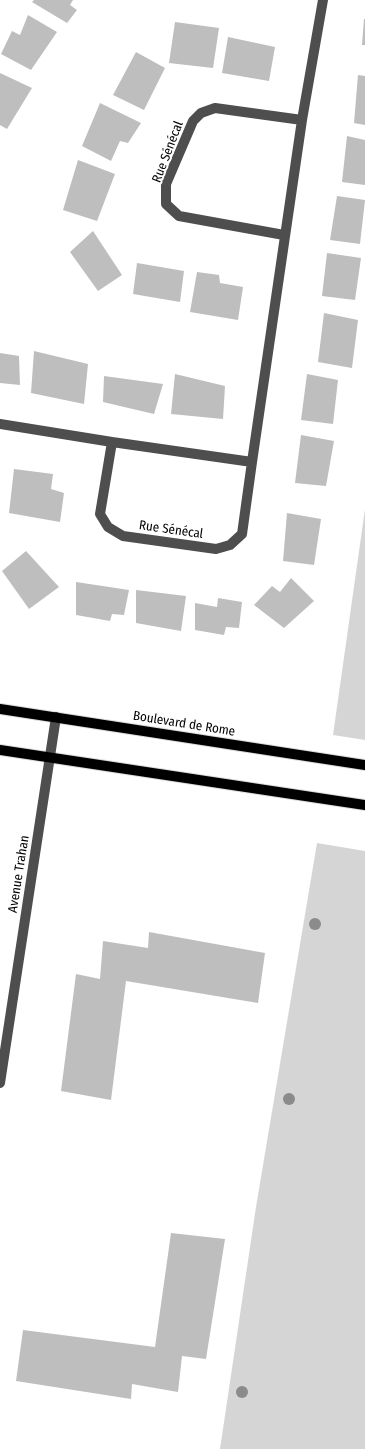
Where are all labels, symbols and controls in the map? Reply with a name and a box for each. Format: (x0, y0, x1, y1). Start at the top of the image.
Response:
street label: Rue Sénécal (149, 119, 187, 185)
street label: Rue Sénécal (138, 518, 204, 542)
street label: Boulevard de Rome (132, 708, 236, 740)
street label: Avenue Trahan (5, 834, 33, 914)

